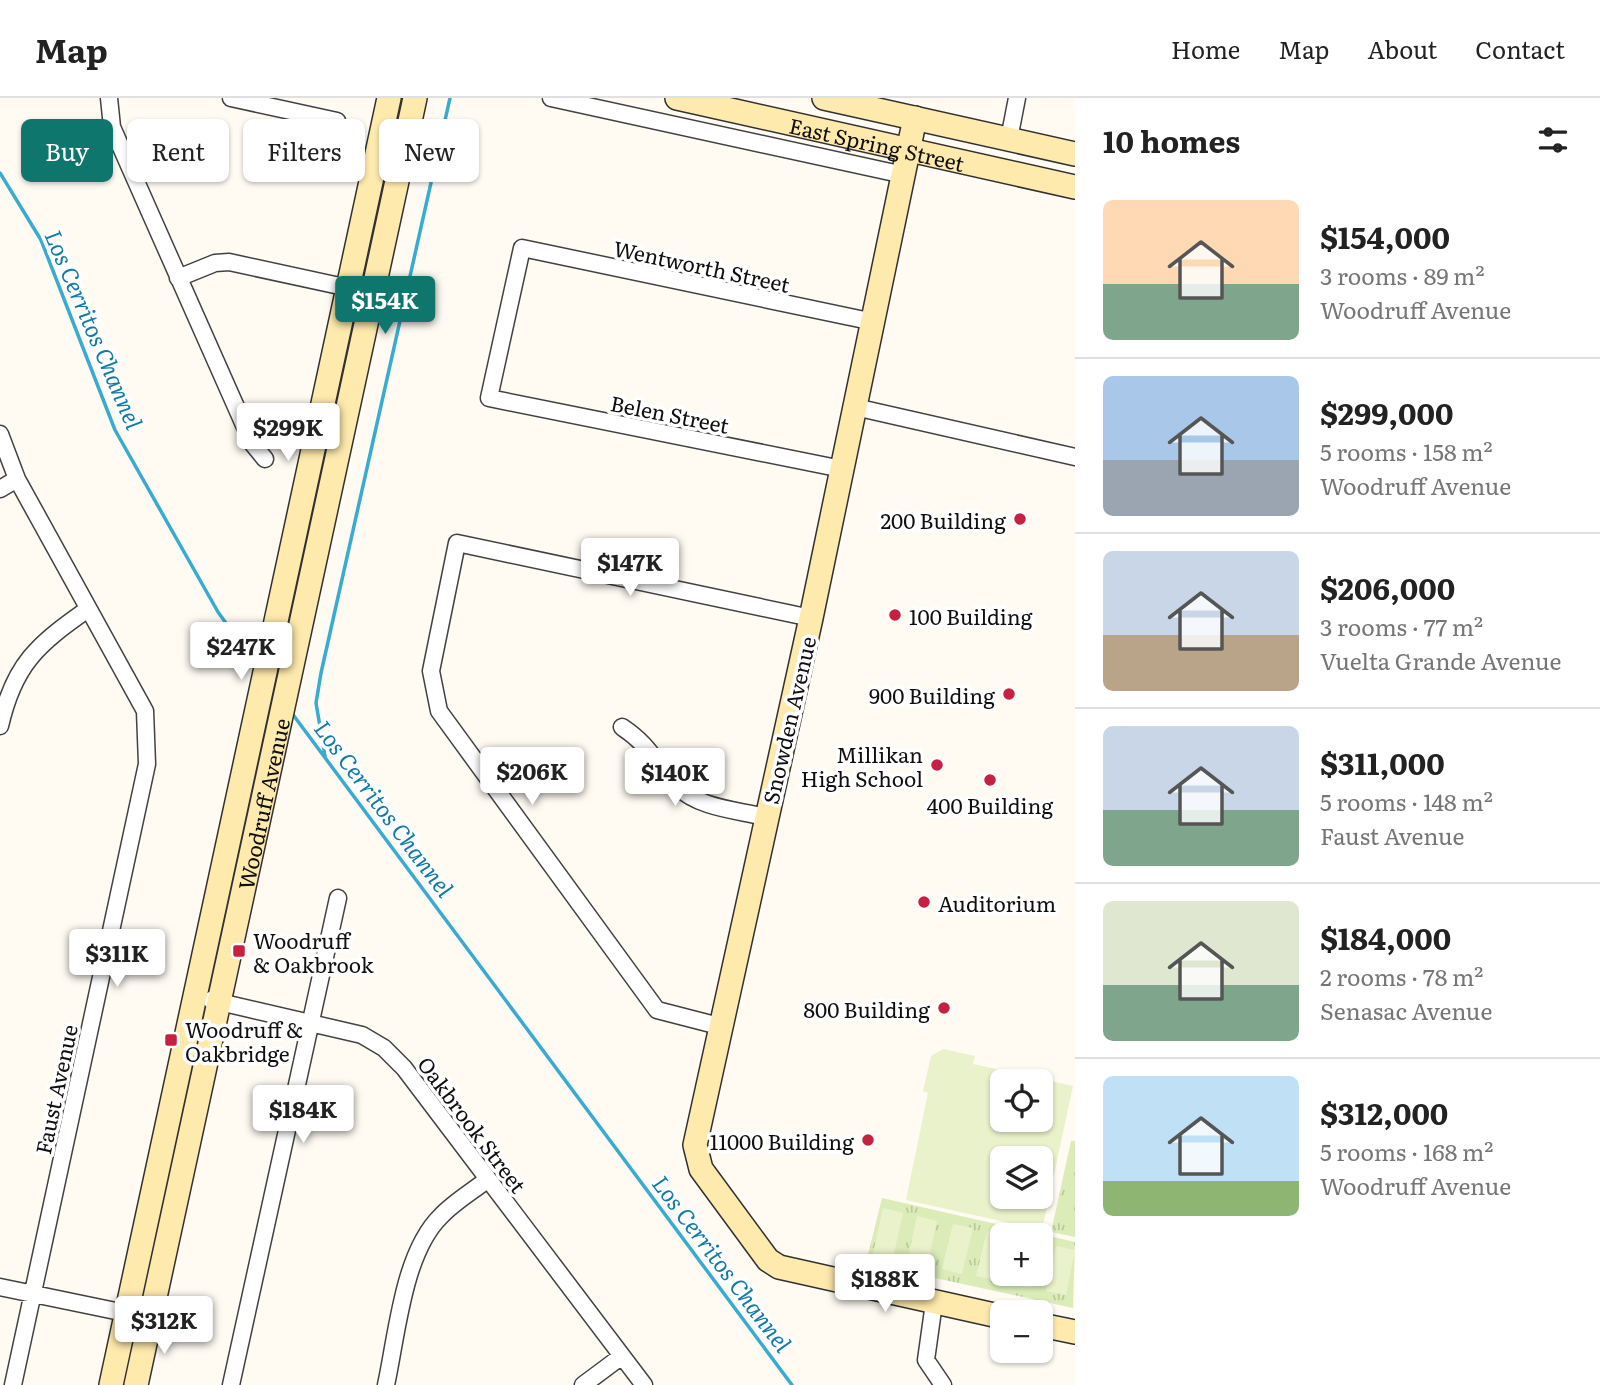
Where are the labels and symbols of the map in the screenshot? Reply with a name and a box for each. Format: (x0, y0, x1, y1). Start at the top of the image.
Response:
street label: East Spring Street (786, 108, 968, 177)
water label: Los Cerritos Channel (38, 224, 153, 434)
street label: Wentworth Street (611, 231, 794, 299)
pin: $154K (336, 276, 434, 336)
street label: Belen Street (608, 386, 732, 440)
pin: $299K (239, 404, 337, 463)
place label: 200 Building (880, 504, 1006, 535)
marker: 200 Building (1012, 511, 1028, 527)
pin: $147K (581, 538, 679, 598)
place label: 100 Building (909, 600, 1033, 631)
marker: 100 Building (887, 607, 903, 623)
pin: $247K (192, 622, 290, 682)
street label: Snowden Avenue (754, 633, 822, 807)
place label: 900 Building (869, 679, 995, 710)
marker: 900 Building (1001, 686, 1017, 702)
water label: Los Cerritos Channel (307, 713, 463, 904)
street label: Woodruff Avenue (228, 715, 296, 892)
place label: Millikan High School (801, 738, 923, 793)
pin: $206K (483, 748, 581, 807)
pin: $140K (626, 748, 724, 808)
marker: Millikan High School (929, 757, 945, 773)
marker: 400 Building (982, 772, 998, 788)
place label: 400 Building (927, 789, 1054, 820)
place label: Auditorium (938, 887, 1056, 918)
marker: Auditorium (916, 894, 932, 910)
place label: Woodruff & Oakbrook (253, 924, 374, 979)
pin: $311K (68, 930, 166, 989)
marker: Woodruff & Oakbrook (231, 943, 247, 959)
place label: 800 Building (803, 993, 930, 1024)
marker: 800 Building (936, 1000, 952, 1016)
place label: Woodruff & Oakbridge (185, 1013, 303, 1068)
street label: Faust Avenue (26, 1021, 84, 1157)
marker: Woodruff & Oakbridge (163, 1032, 179, 1048)
street label: Oakbrook Street (411, 1049, 535, 1199)
pin: $184K (254, 1086, 352, 1145)
place label: 11000 Building (710, 1125, 854, 1156)
marker: 11000 Building (860, 1132, 876, 1148)
water label: Los Cerritos Channel (645, 1168, 801, 1359)
pin: $188K (836, 1254, 934, 1314)
pin: $312K (115, 1296, 213, 1356)

